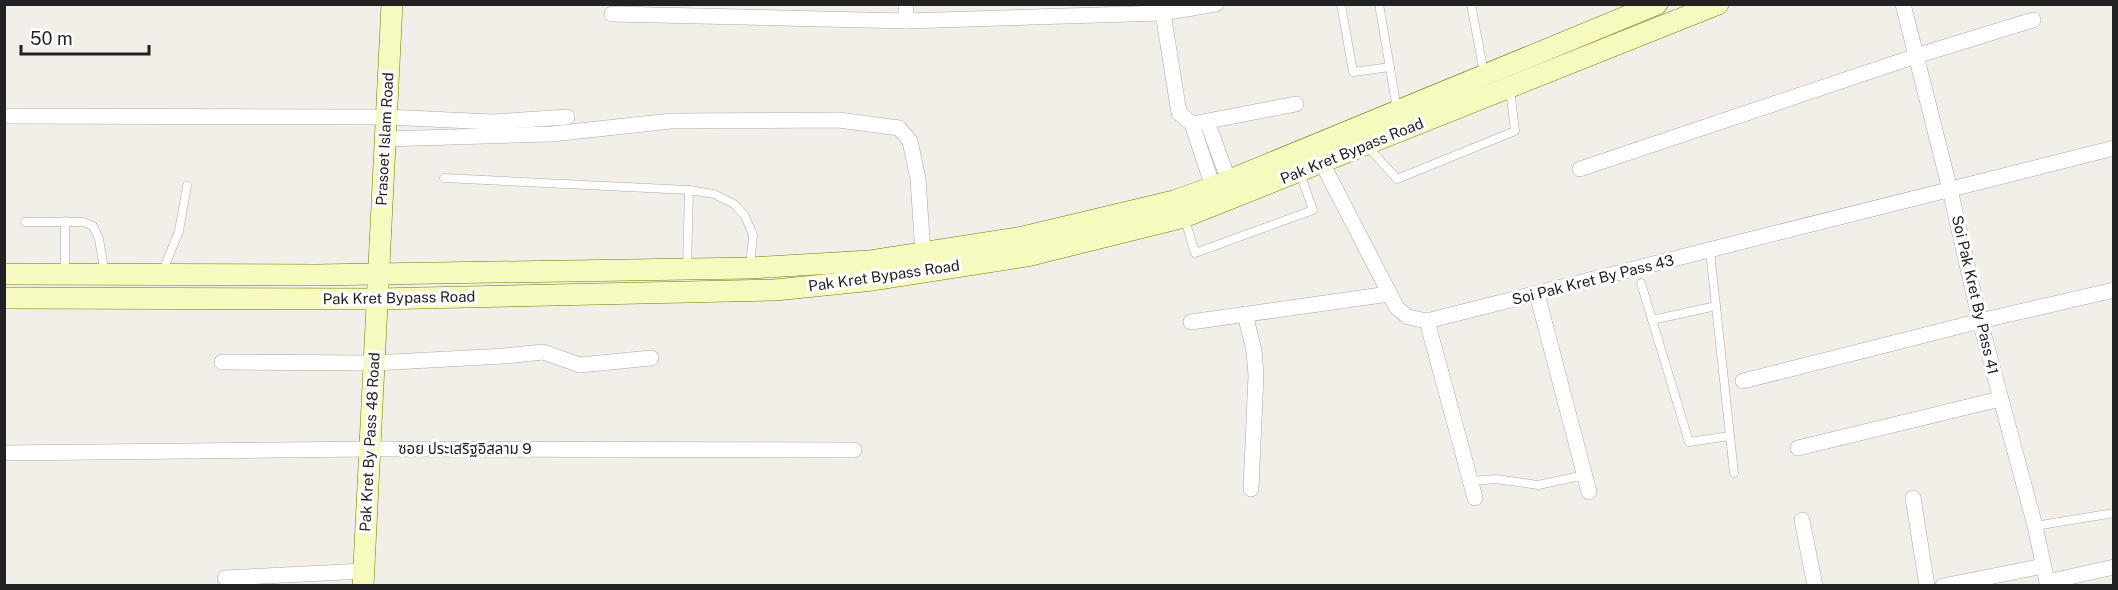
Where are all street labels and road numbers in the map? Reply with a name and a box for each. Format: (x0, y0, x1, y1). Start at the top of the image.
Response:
street label: Prasoet Islam Road (373, 72, 396, 206)
street label: Pak Kret Bypass Road (1278, 114, 1426, 187)
street label: Soi Pak Kret By Pass 41 (1949, 214, 2002, 376)
street label: Soi Pak Kret By Pass 43 (1510, 251, 1676, 308)
street label: Pak Kret Bypass Road (807, 256, 961, 295)
street label: Pak Kret Bypass Road (322, 288, 475, 307)
street label: Pak Kret By Pass 48 Road (356, 352, 383, 532)
street label: ซอย ประเสริฐอิสลาม 9 (398, 440, 532, 457)

